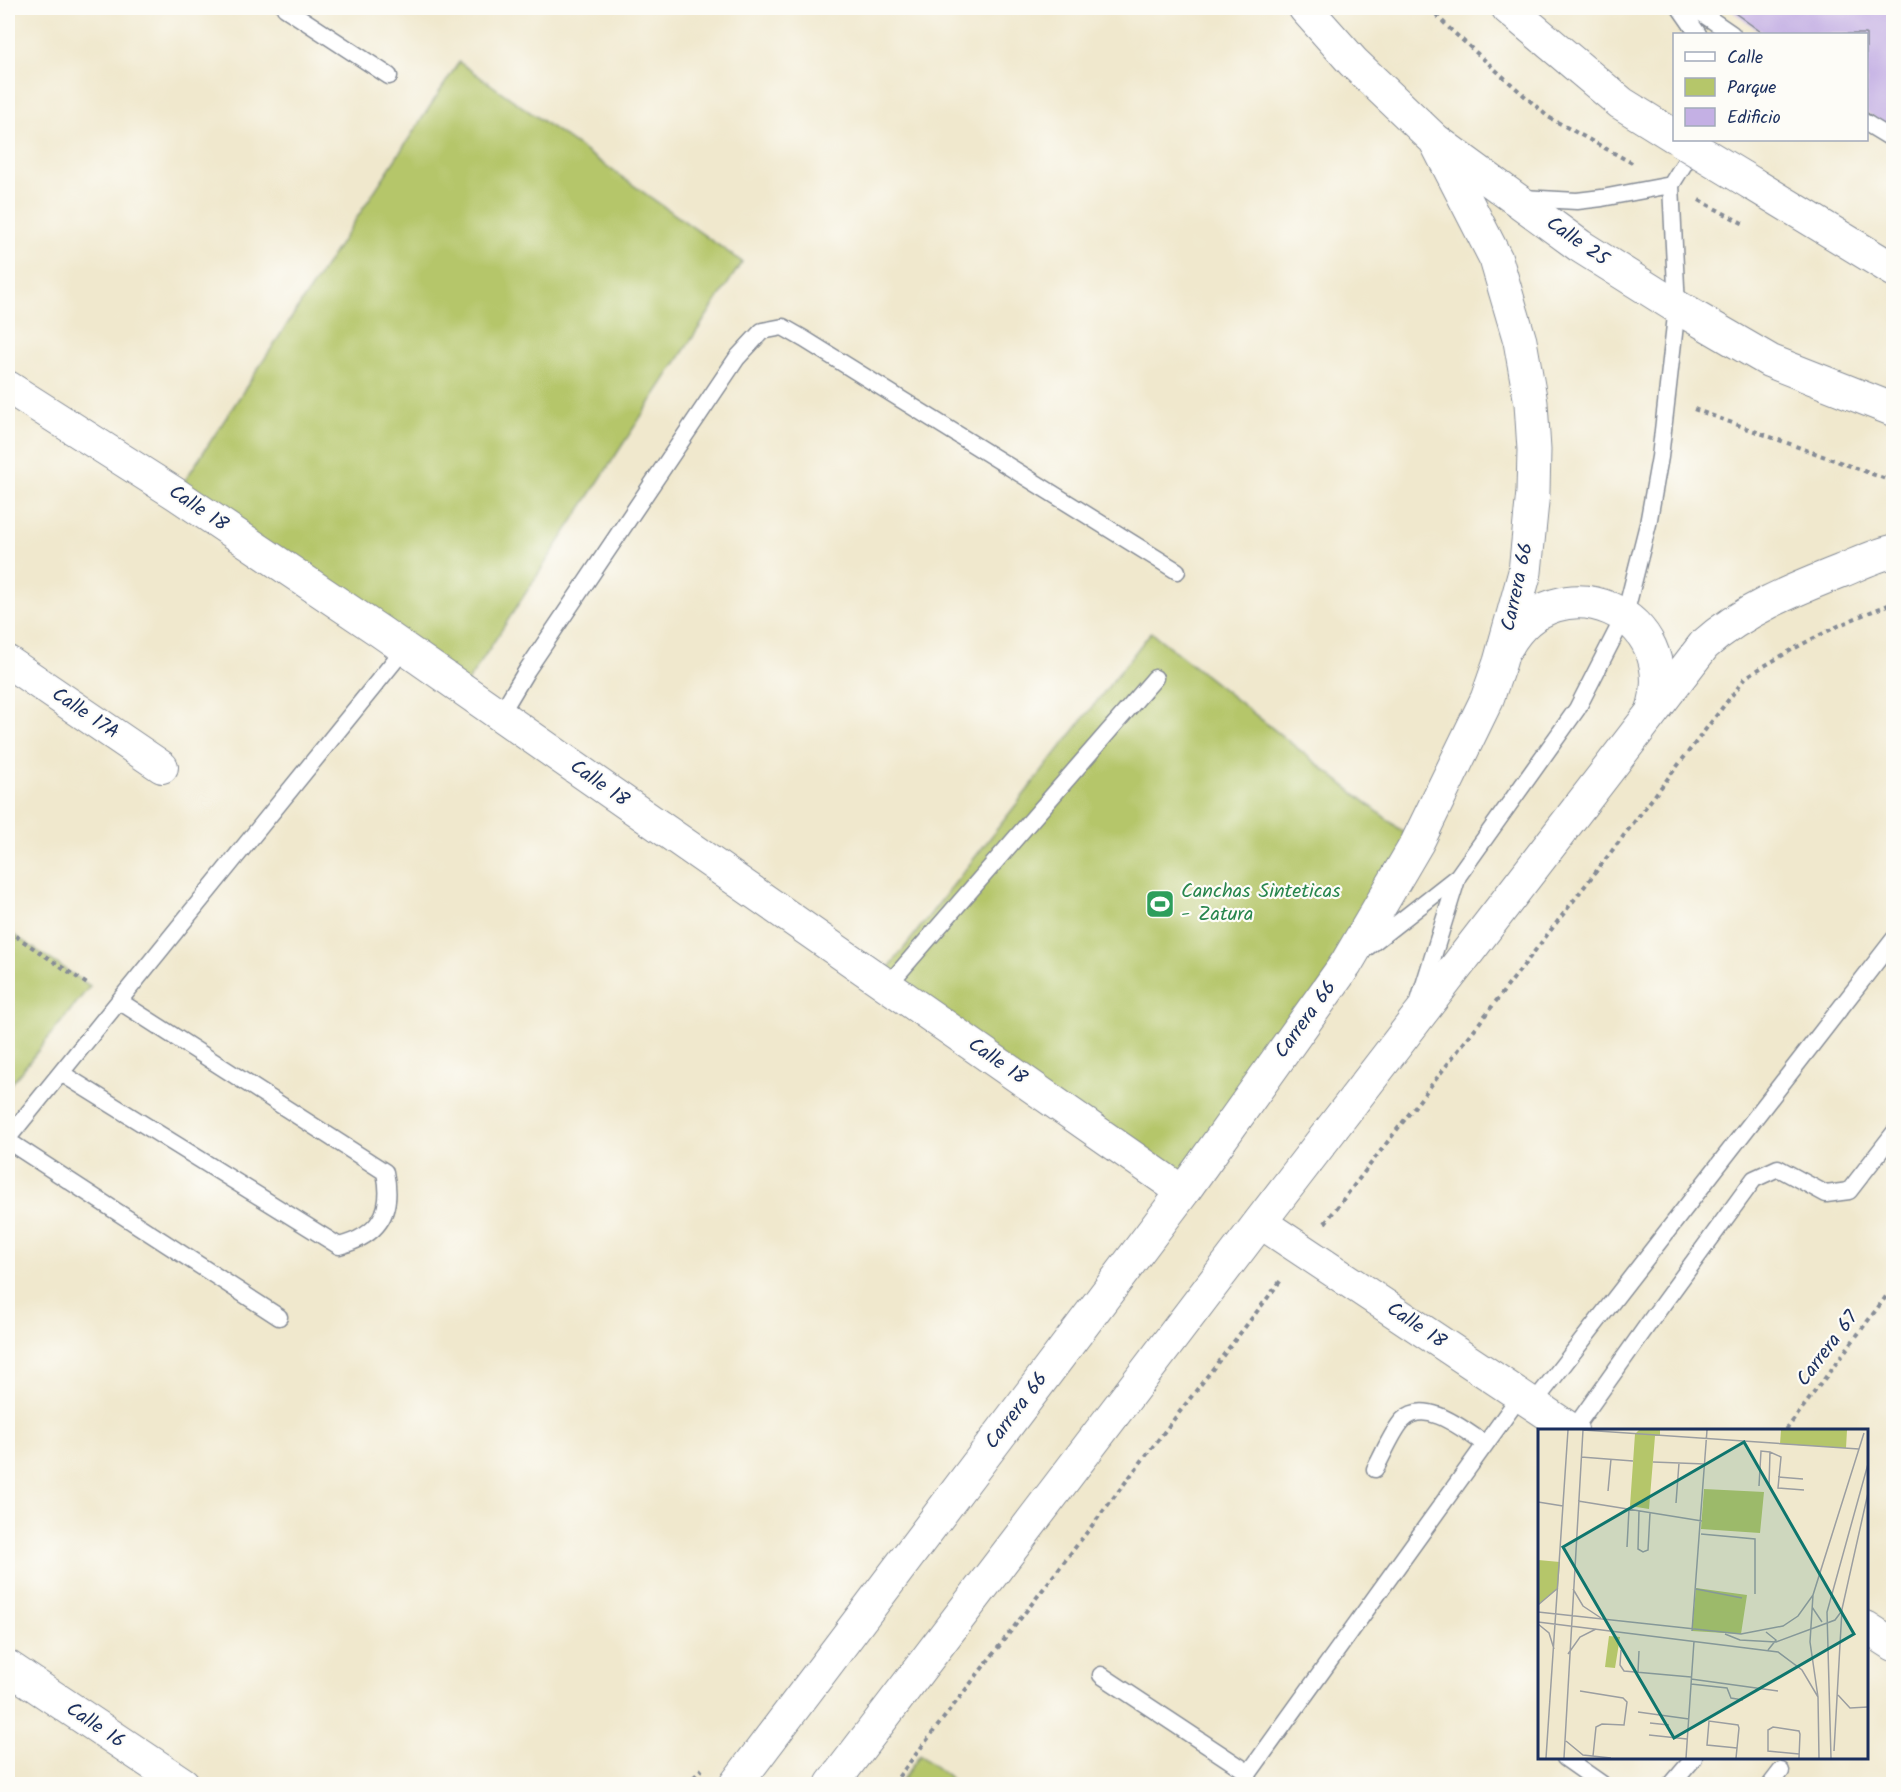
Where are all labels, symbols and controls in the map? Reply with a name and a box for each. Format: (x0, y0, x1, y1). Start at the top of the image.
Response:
legend (1673, 33, 1868, 141)
text: Calle (1727, 44, 1763, 73)
text: Parque (1727, 74, 1776, 103)
text: Edificio (1727, 104, 1781, 133)
street label: Calle 25 (1539, 209, 1616, 276)
street label: Calle 18 (161, 477, 235, 541)
street label: Carrera 66 (1493, 540, 1543, 634)
street label: Calle 17A (45, 680, 125, 748)
street label: Calle 18 (563, 752, 636, 817)
place label: Canchas Sinteticas - Zatura (1181, 876, 1341, 931)
sports icon: Canchas Sinteticas - Zatura (1144, 888, 1176, 920)
street label: Carrera 66 (1267, 974, 1345, 1066)
street label: Calle 18 (961, 1030, 1034, 1095)
street label: Calle 18 (1379, 1294, 1453, 1358)
street label: Carrera 67 (1789, 1304, 1868, 1394)
street label: Carrera 66 (977, 1365, 1057, 1457)
inset map (1538, 1429, 1868, 1759)
street label: Calle 16 (59, 1694, 131, 1758)

